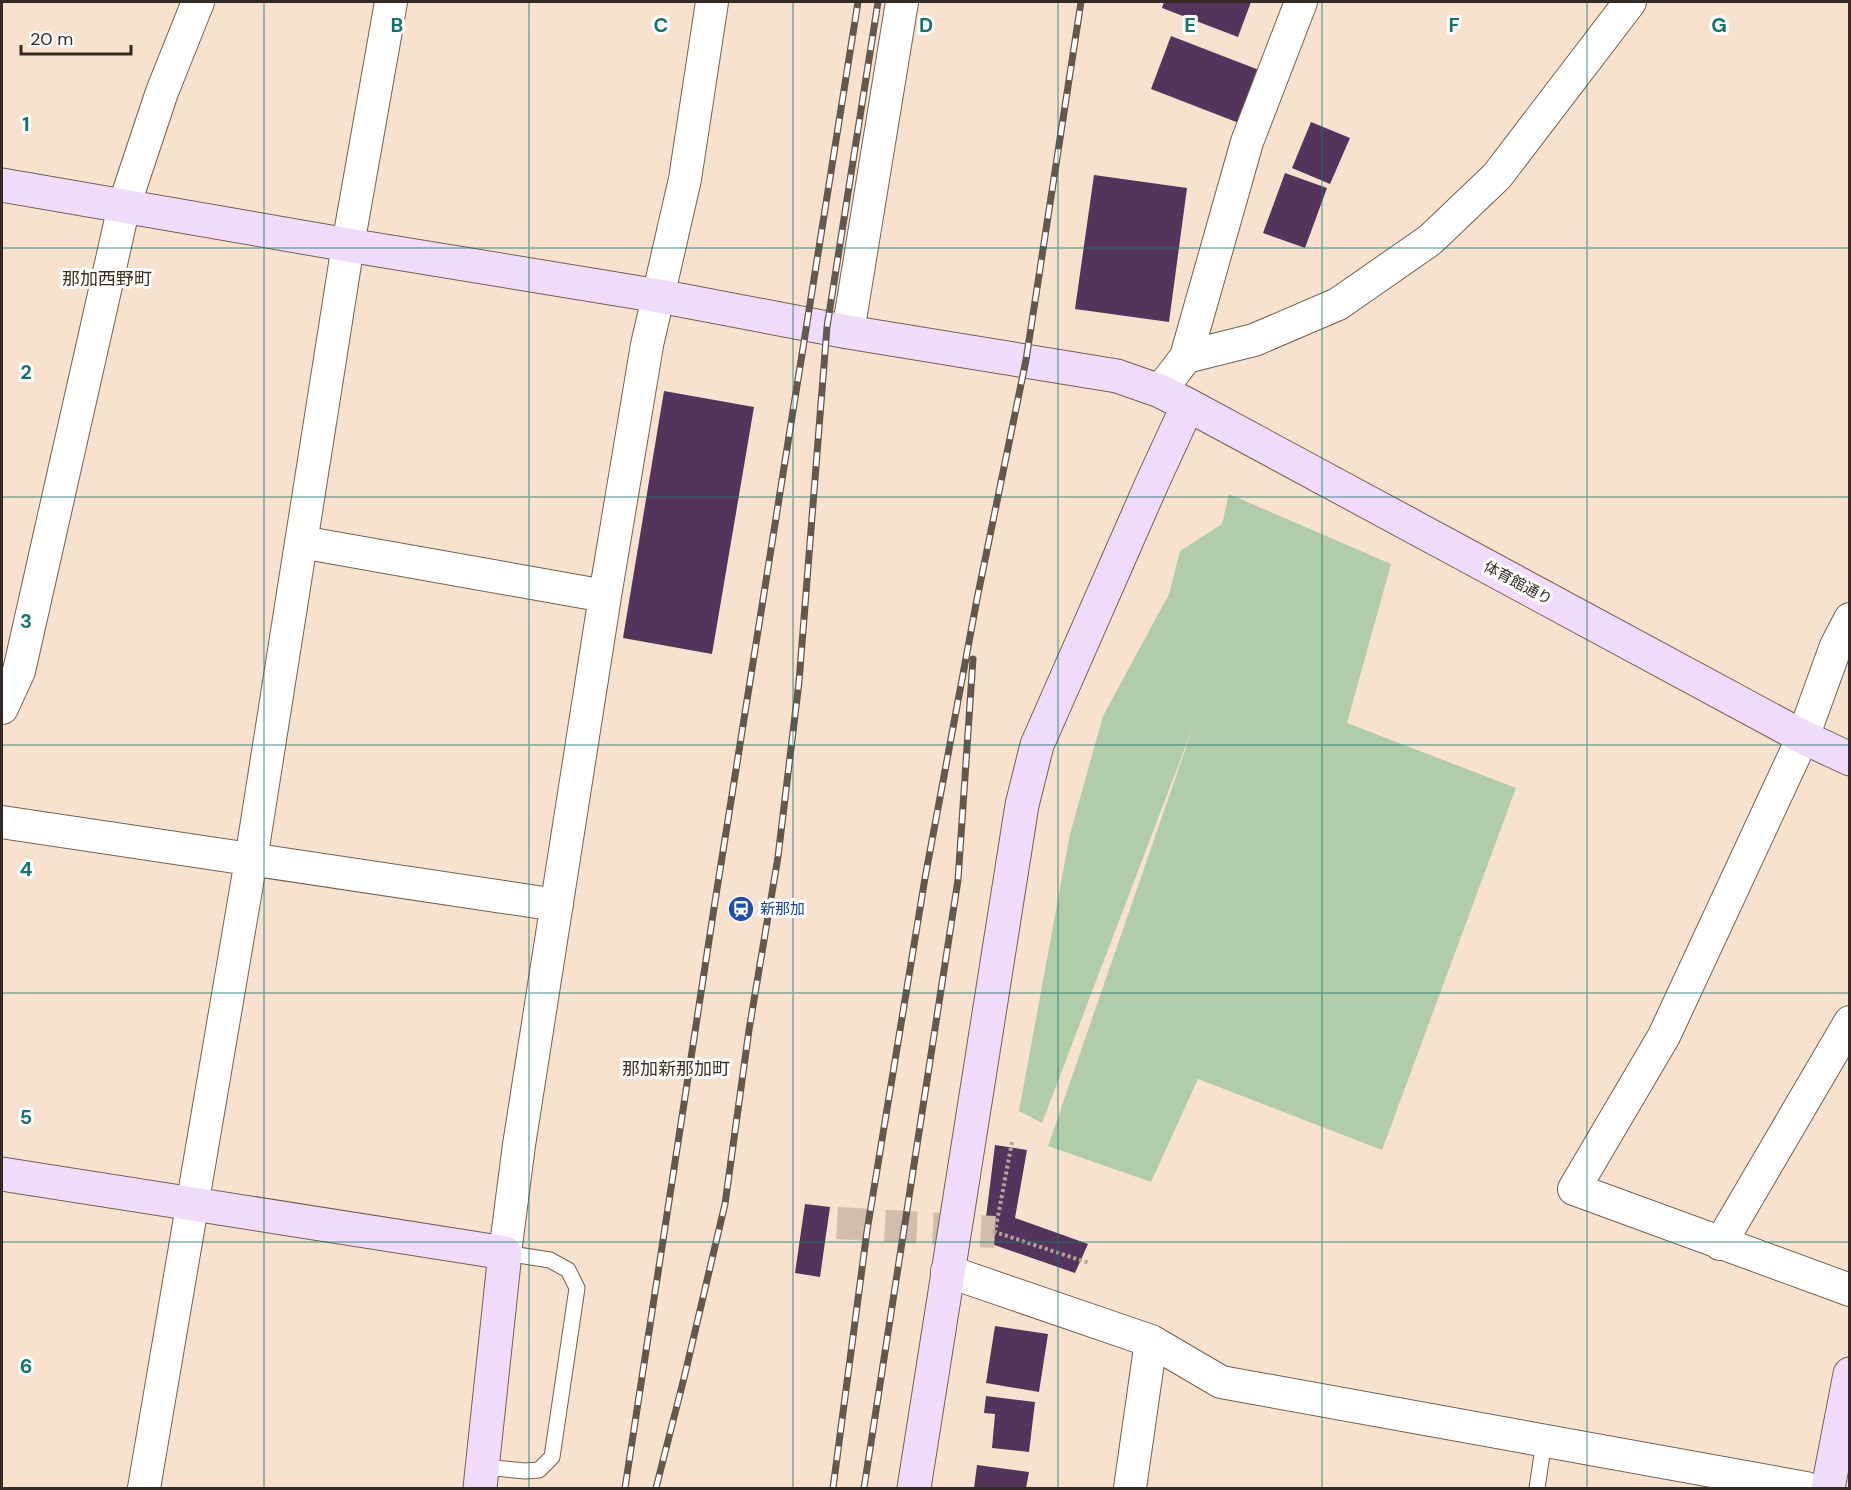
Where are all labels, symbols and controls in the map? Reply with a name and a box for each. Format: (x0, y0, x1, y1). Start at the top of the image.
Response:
text: B (391, 12, 403, 38)
text: C (654, 12, 668, 38)
text: D (919, 12, 933, 38)
text: E (1184, 12, 1196, 38)
text: F (1448, 12, 1460, 38)
text: G (1711, 12, 1727, 38)
scale bar (21, 18, 130, 56)
text: 20 m (30, 27, 73, 51)
text: 1 (22, 111, 30, 137)
district label: 那加西野町 (62, 267, 152, 291)
text: 2 (20, 359, 32, 385)
street label: 体育館通り (1480, 557, 1556, 609)
text: 3 (20, 608, 32, 634)
text: 4 (20, 856, 33, 882)
station icon: 新那加 (726, 894, 756, 924)
place label: 新那加 (760, 899, 805, 919)
district label: 那加新那加町 (622, 1057, 730, 1081)
text: 5 (20, 1104, 32, 1130)
text: 6 (20, 1353, 32, 1379)

